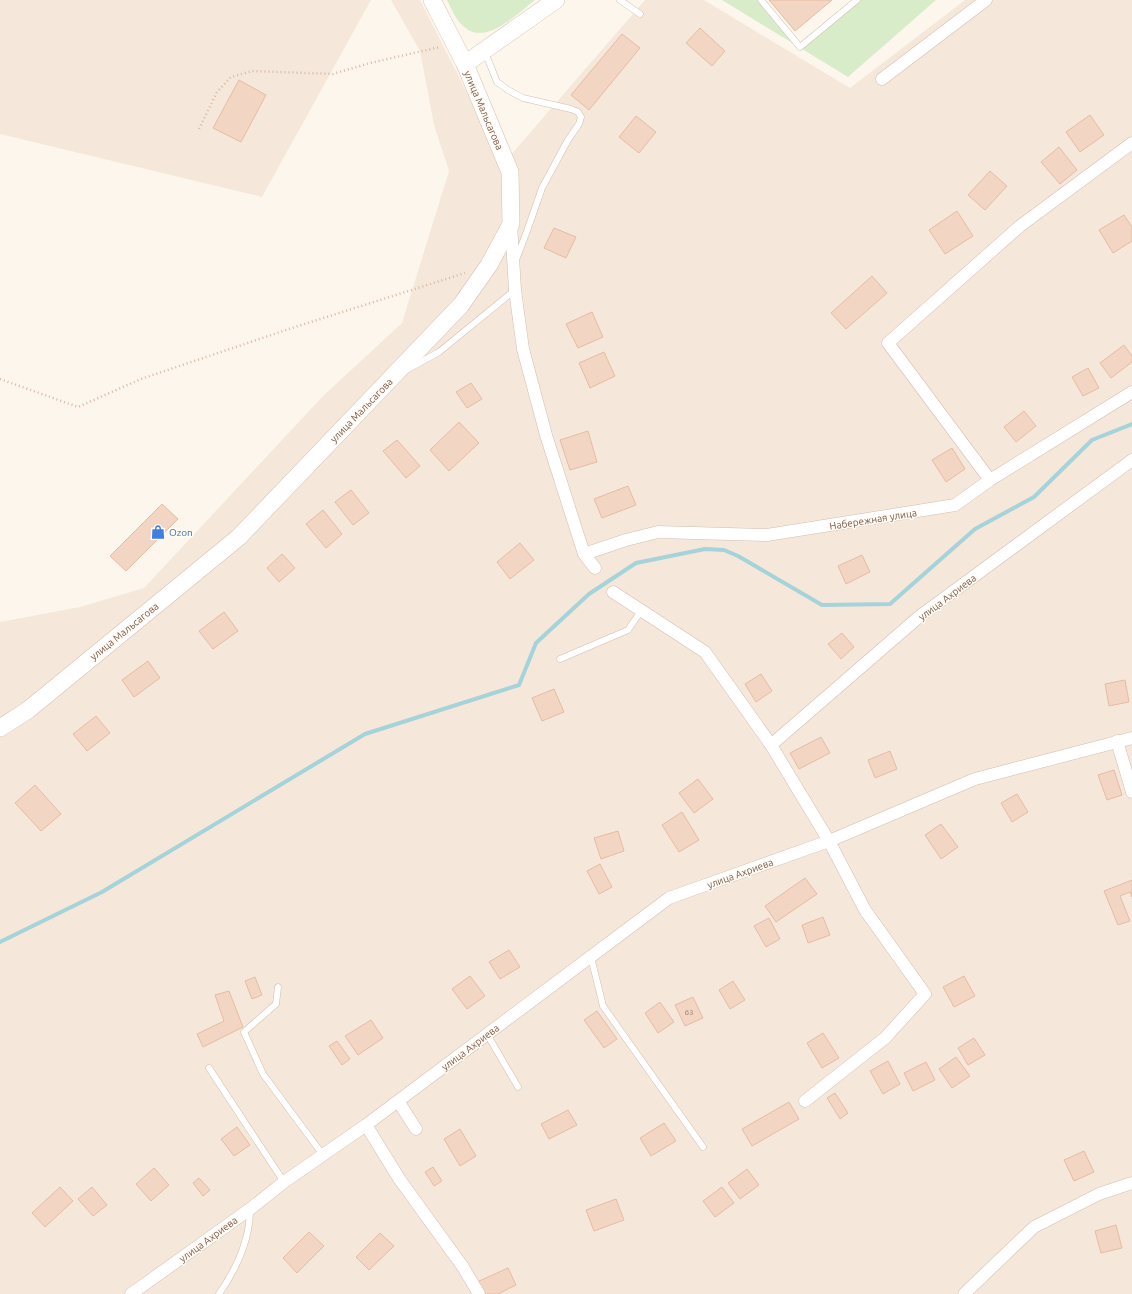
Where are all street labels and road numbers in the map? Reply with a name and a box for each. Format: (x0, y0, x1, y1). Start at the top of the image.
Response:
street label: улица Мальсагова (462, 69, 505, 151)
street label: улица Мальсагова (328, 376, 395, 445)
street label: Набережная улица (829, 507, 918, 532)
street label: улица Ахриева (916, 572, 978, 623)
street label: улица Мальсагова (88, 600, 161, 662)
street label: улица Ахриева (706, 856, 775, 891)
street label: улица Ахриева (439, 1022, 501, 1073)
street label: улица Ахриева (177, 1215, 240, 1264)

